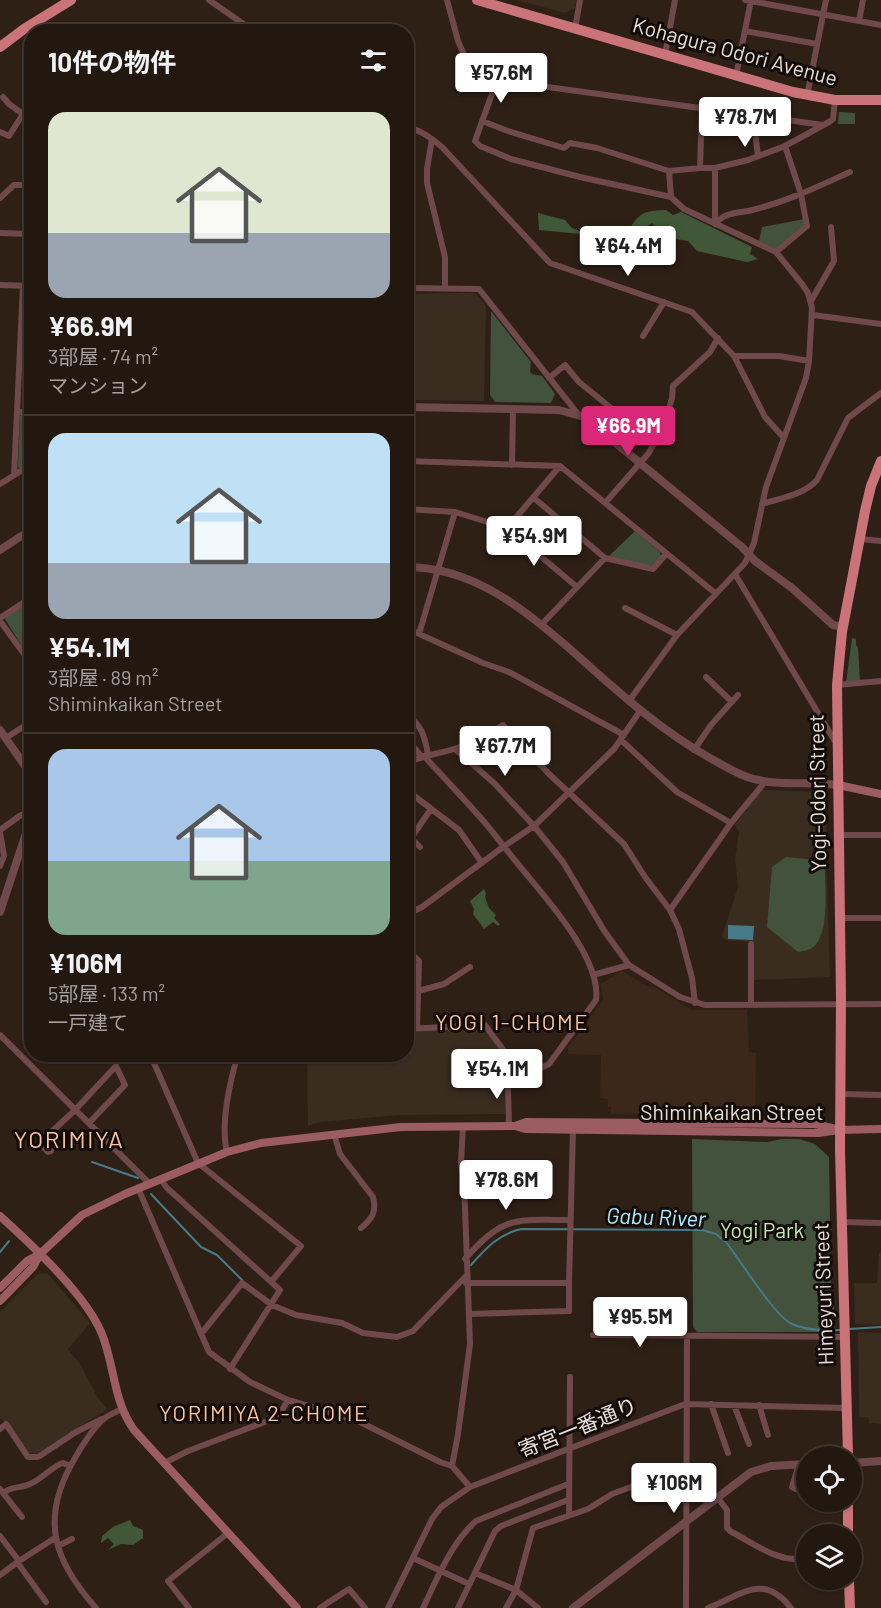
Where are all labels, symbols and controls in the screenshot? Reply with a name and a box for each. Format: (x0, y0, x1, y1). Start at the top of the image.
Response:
street label: Kohagura Odori Avenue (630, 11, 840, 90)
icon: filters (357, 44, 390, 77)
text: 10件の物件 (48, 46, 176, 77)
pin: ¥57.6M (452, 53, 550, 104)
text: ¥57.6M (469, 60, 533, 84)
pin: ¥78.7M (696, 97, 794, 148)
text: ¥78.7M (713, 104, 777, 128)
icon: home (165, 151, 273, 259)
pin: ¥64.4M (579, 226, 677, 277)
text: ¥64.4M (594, 233, 662, 257)
text: ¥66.9M (48, 310, 133, 341)
text: 3部屋 · 74 m² (48, 344, 158, 368)
text: マンション (48, 373, 148, 397)
pin: ¥66.9M (579, 406, 677, 457)
text: ¥66.9M (595, 413, 661, 437)
icon: home (165, 472, 273, 580)
pin: ¥54.9M (485, 516, 583, 567)
text: ¥54.9M (501, 523, 567, 547)
text: ¥54.1M (48, 631, 130, 662)
text: 3部屋 · 89 m² (48, 665, 158, 689)
text: Shiminkaikan Street (48, 691, 223, 715)
street label: Yogi-Odori Street (803, 714, 830, 872)
pin: ¥67.7M (456, 726, 554, 777)
text: ¥67.7M (474, 733, 536, 757)
icon: home (165, 788, 273, 896)
text: ¥106M (48, 947, 122, 978)
text: 5部屋 · 133 m² (48, 981, 165, 1005)
district label: YOGI 1-CHOME (435, 1008, 589, 1034)
text: 一戸建て (48, 1010, 128, 1034)
pin: ¥54.1M (448, 1049, 546, 1100)
text: ¥54.1M (465, 1056, 529, 1080)
street label: Shiminkaikan Street (640, 1099, 824, 1124)
district label: YORIMIYA (14, 1124, 124, 1153)
pin: ¥78.6M (457, 1160, 555, 1211)
text: ¥78.6M (474, 1167, 538, 1191)
water label: Gabu River (606, 1201, 707, 1231)
park label: Yogi Park (720, 1217, 804, 1242)
street label: Himeyuri Street (808, 1222, 837, 1366)
pin: ¥95.5M (591, 1297, 689, 1348)
text: ¥95.5M (607, 1304, 673, 1328)
street label: 寄宮一番通り (514, 1391, 641, 1462)
district label: YORIMIYA 2-CHOME (159, 1399, 369, 1425)
map controls (796, 1446, 862, 1590)
button: locate (796, 1446, 862, 1512)
pin: ¥106M (632, 1463, 716, 1514)
text: ¥106M (645, 1470, 703, 1494)
button: layers (796, 1524, 862, 1590)

